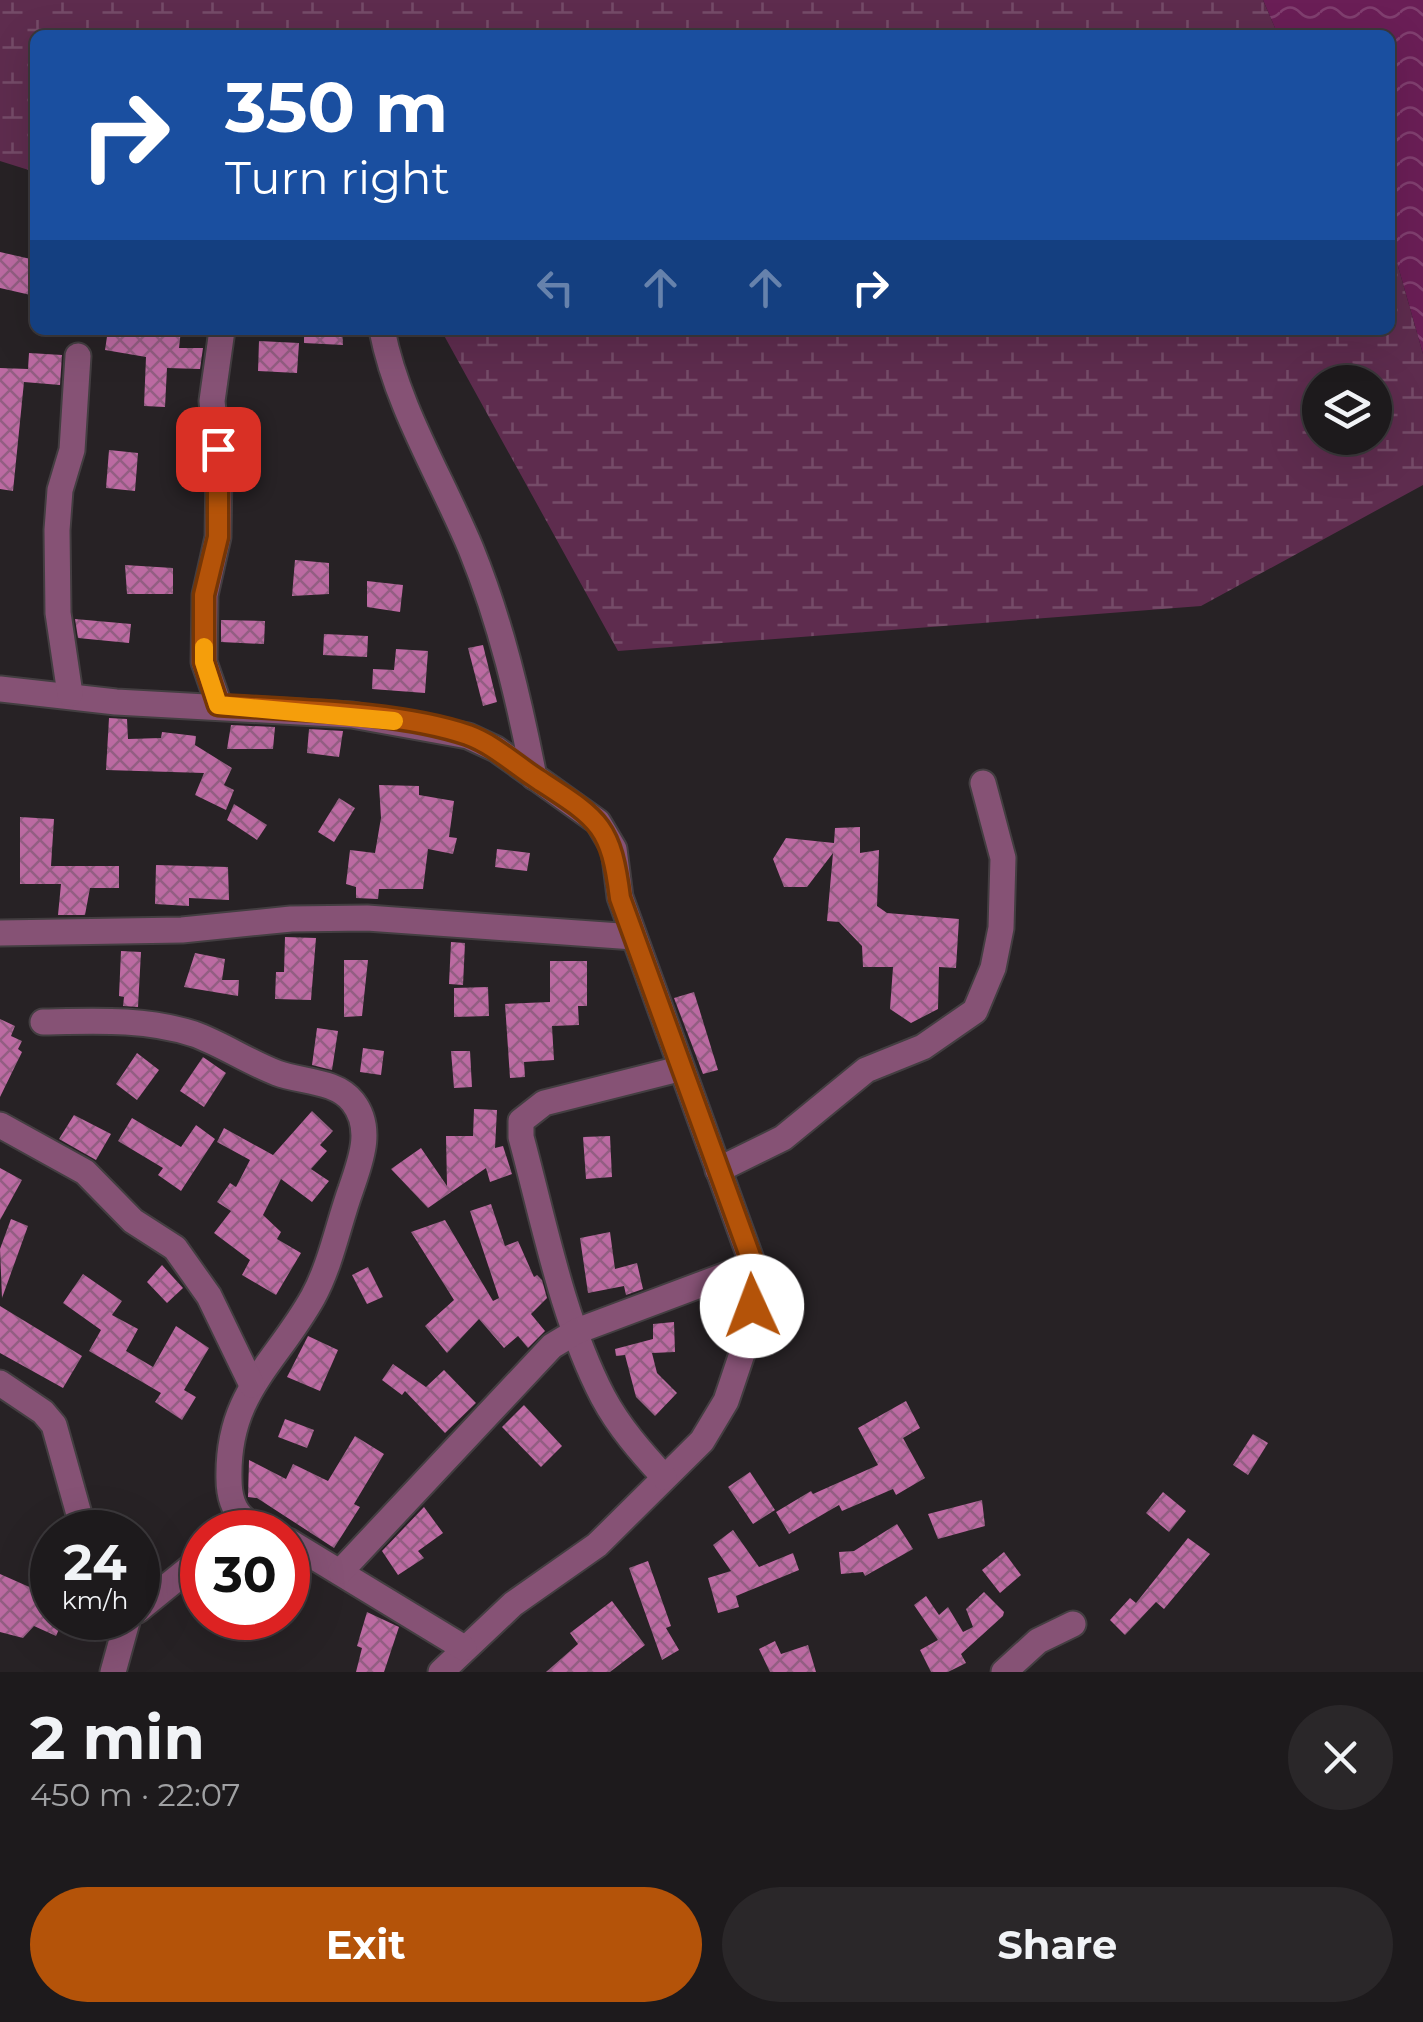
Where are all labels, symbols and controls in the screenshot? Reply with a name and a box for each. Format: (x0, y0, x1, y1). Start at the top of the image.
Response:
text: 350 m (225, 64, 448, 150)
icon: right (60, 70, 190, 200)
text: Turn right (225, 150, 450, 205)
icon: left (528, 260, 583, 315)
icon: ahead (633, 260, 688, 315)
icon: ahead (738, 260, 793, 315)
icon: right (843, 260, 898, 315)
map controls (1302, 365, 1392, 455)
button: layers (1302, 365, 1392, 455)
pin (176, 407, 261, 492)
icon: arrive (191, 422, 246, 477)
position arrow (700, 1254, 804, 1358)
speed limit sign: 30 (180, 1510, 310, 1640)
text: 24 (63, 1532, 127, 1593)
text: km/h (62, 1585, 128, 1615)
text: 2 min (30, 1701, 205, 1774)
button: close (1288, 1705, 1393, 1810)
text: 450 m · 22:07 (30, 1775, 240, 1814)
button: Exit (30, 1887, 702, 2002)
button: Share (722, 1887, 1393, 2002)

